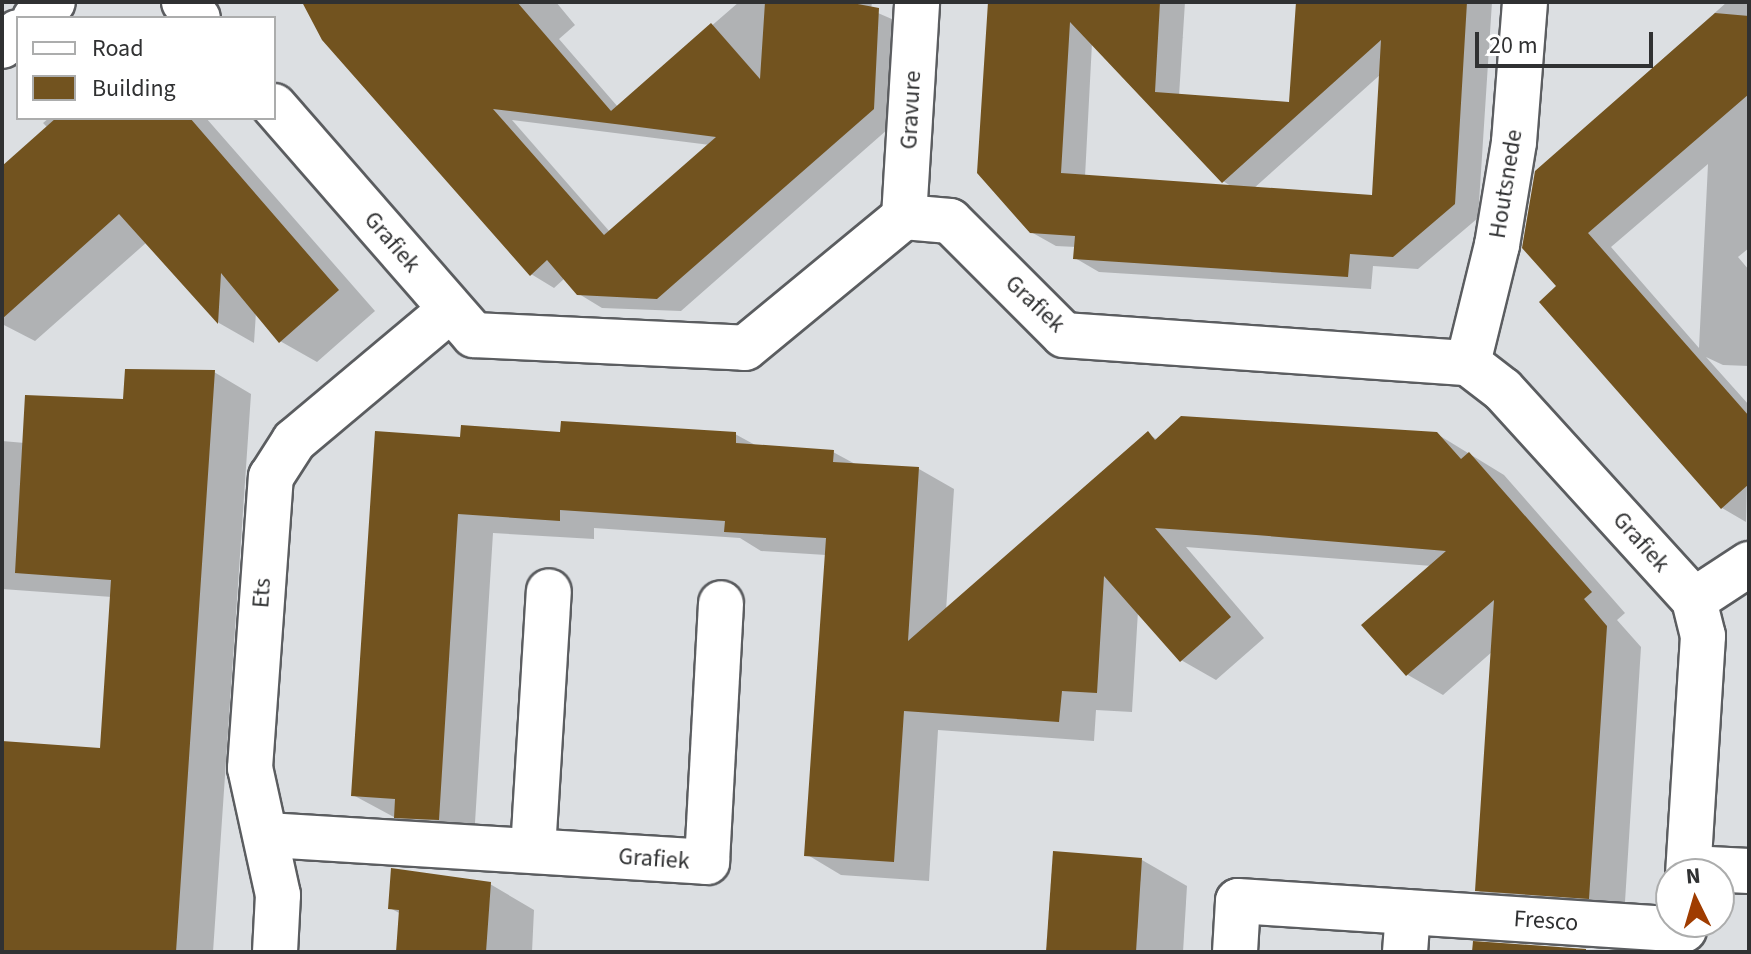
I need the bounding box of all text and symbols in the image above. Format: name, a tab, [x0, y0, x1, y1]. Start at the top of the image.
legend	[16, 16, 276, 120]
scale bar	[1479, 16, 1657, 66]
text: 20 m	[1489, 28, 1538, 63]
text: Road	[92, 31, 144, 66]
street label: Gravure	[895, 70, 927, 150]
text: Building	[92, 71, 176, 106]
street label: Houtsnede	[1483, 127, 1529, 241]
street label: Grafiek	[358, 206, 426, 278]
street label: Grafiek	[999, 269, 1071, 339]
street label: Grafiek	[1606, 506, 1676, 578]
street label: Ets	[247, 577, 277, 609]
street label: Grafiek	[617, 842, 691, 876]
north arrow	[1655, 858, 1735, 938]
text: N	[1684, 860, 1702, 893]
street label: Fresco	[1513, 904, 1579, 938]

